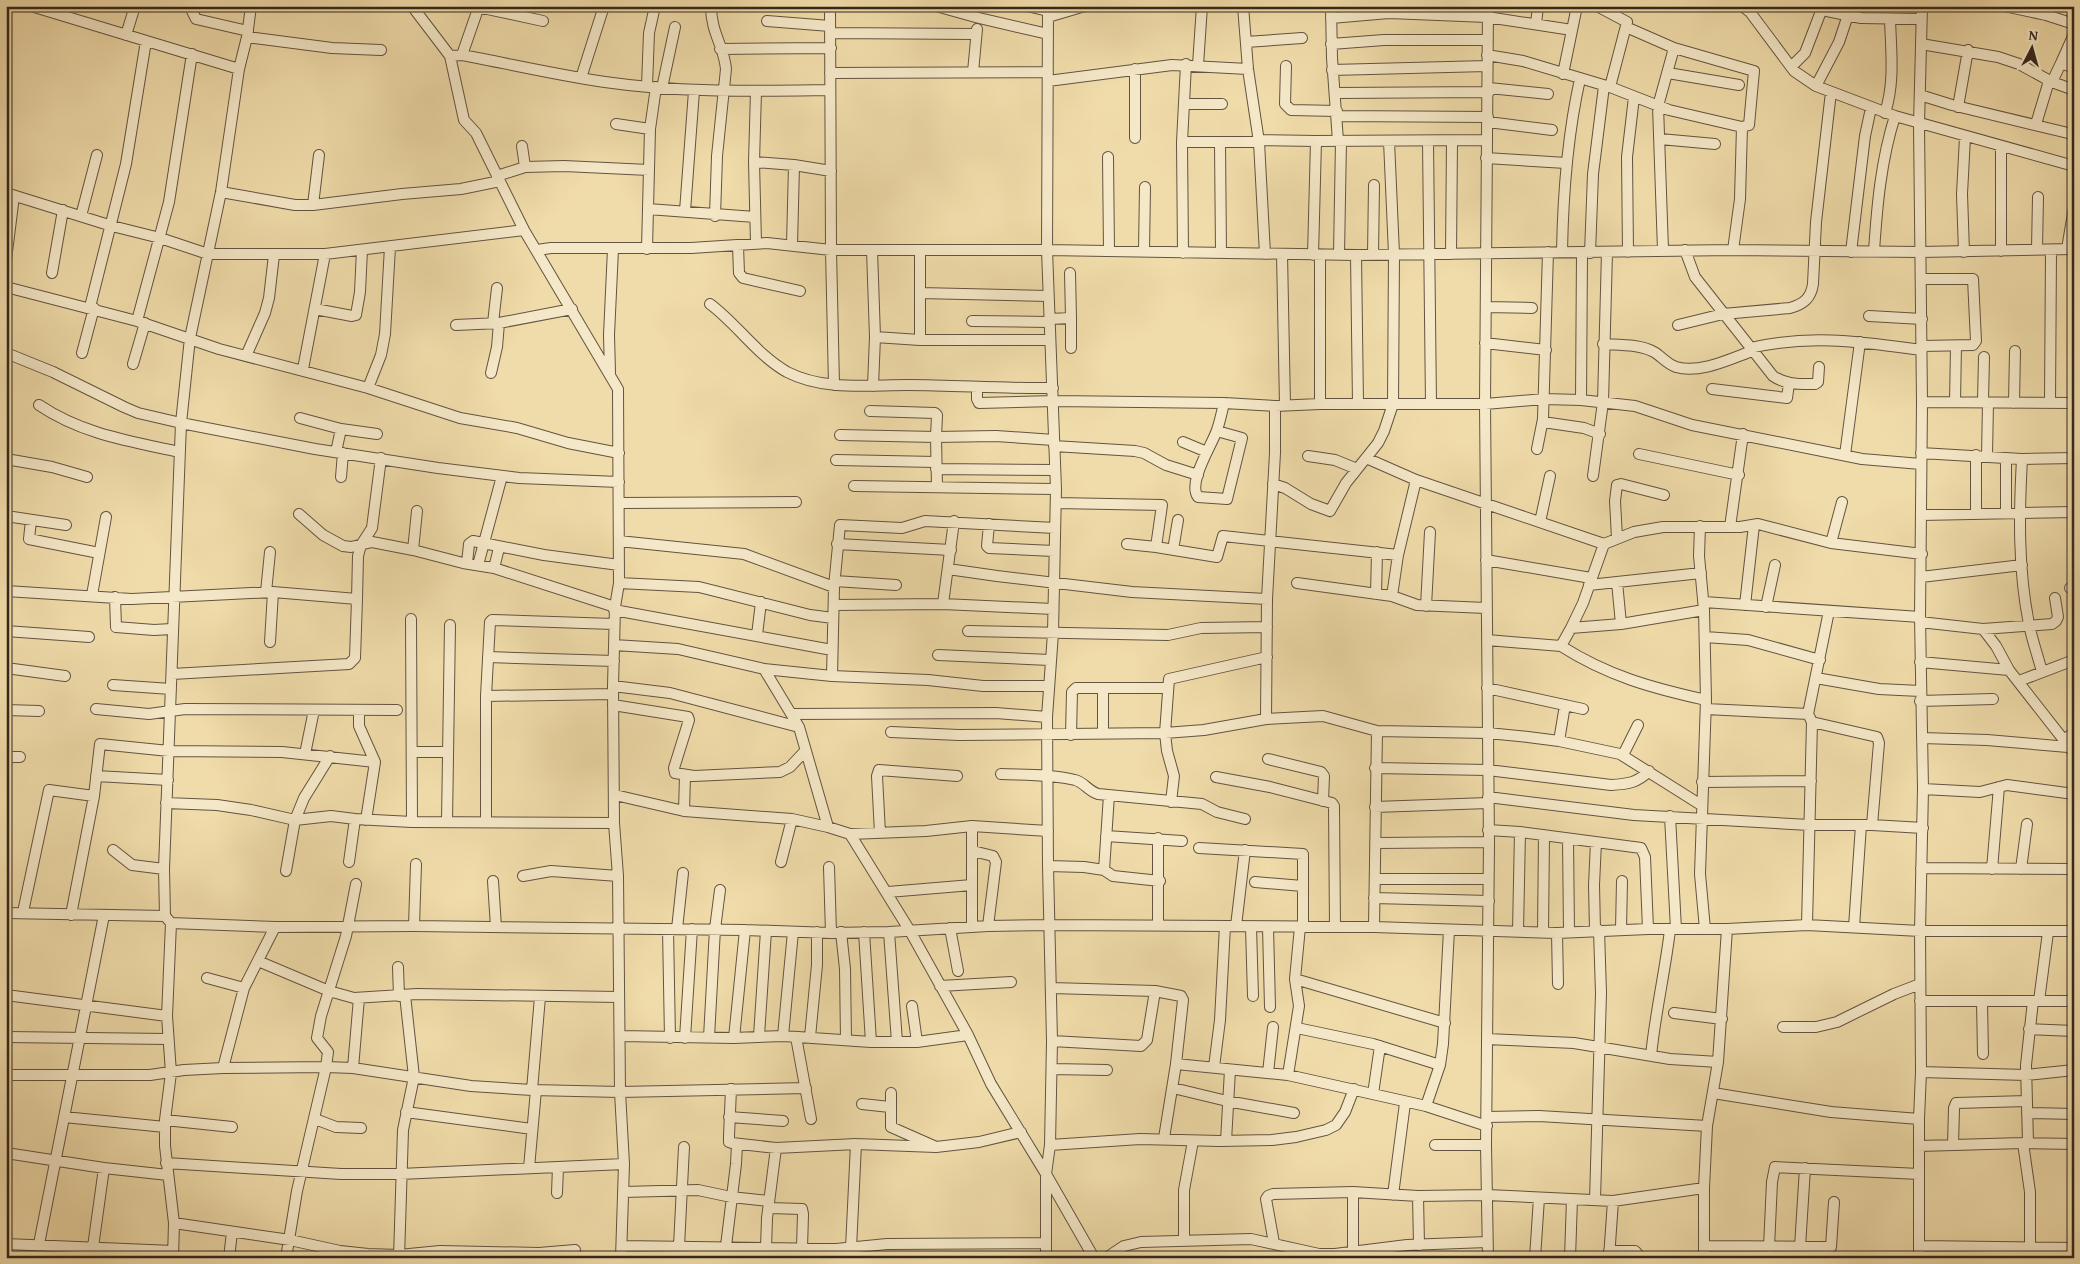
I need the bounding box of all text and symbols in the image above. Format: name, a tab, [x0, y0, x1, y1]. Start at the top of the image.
north arrow	[2008, 22, 2058, 72]
text: N	[2028, 25, 2040, 46]

